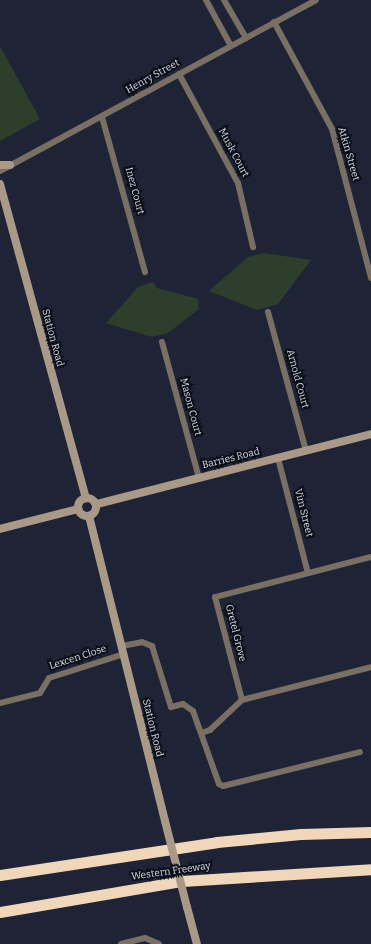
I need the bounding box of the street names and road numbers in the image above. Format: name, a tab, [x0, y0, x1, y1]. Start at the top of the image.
street label: Henry Street	[124, 57, 182, 97]
street label: Musk Court	[215, 126, 251, 180]
street label: Atkin Street	[335, 126, 361, 182]
street label: Inez Court	[122, 166, 146, 216]
street label: Station Road	[39, 308, 65, 368]
street label: Arnold Court	[283, 348, 311, 410]
street label: Mason Court	[177, 377, 203, 437]
street label: Barries Road	[201, 446, 261, 472]
street label: Vim Street	[291, 488, 315, 538]
street label: Gretel Grove	[222, 603, 248, 663]
street label: Lexcen Close	[48, 643, 108, 673]
street label: Station Road	[139, 698, 165, 758]
street label: Western Freeway	[131, 860, 211, 884]

